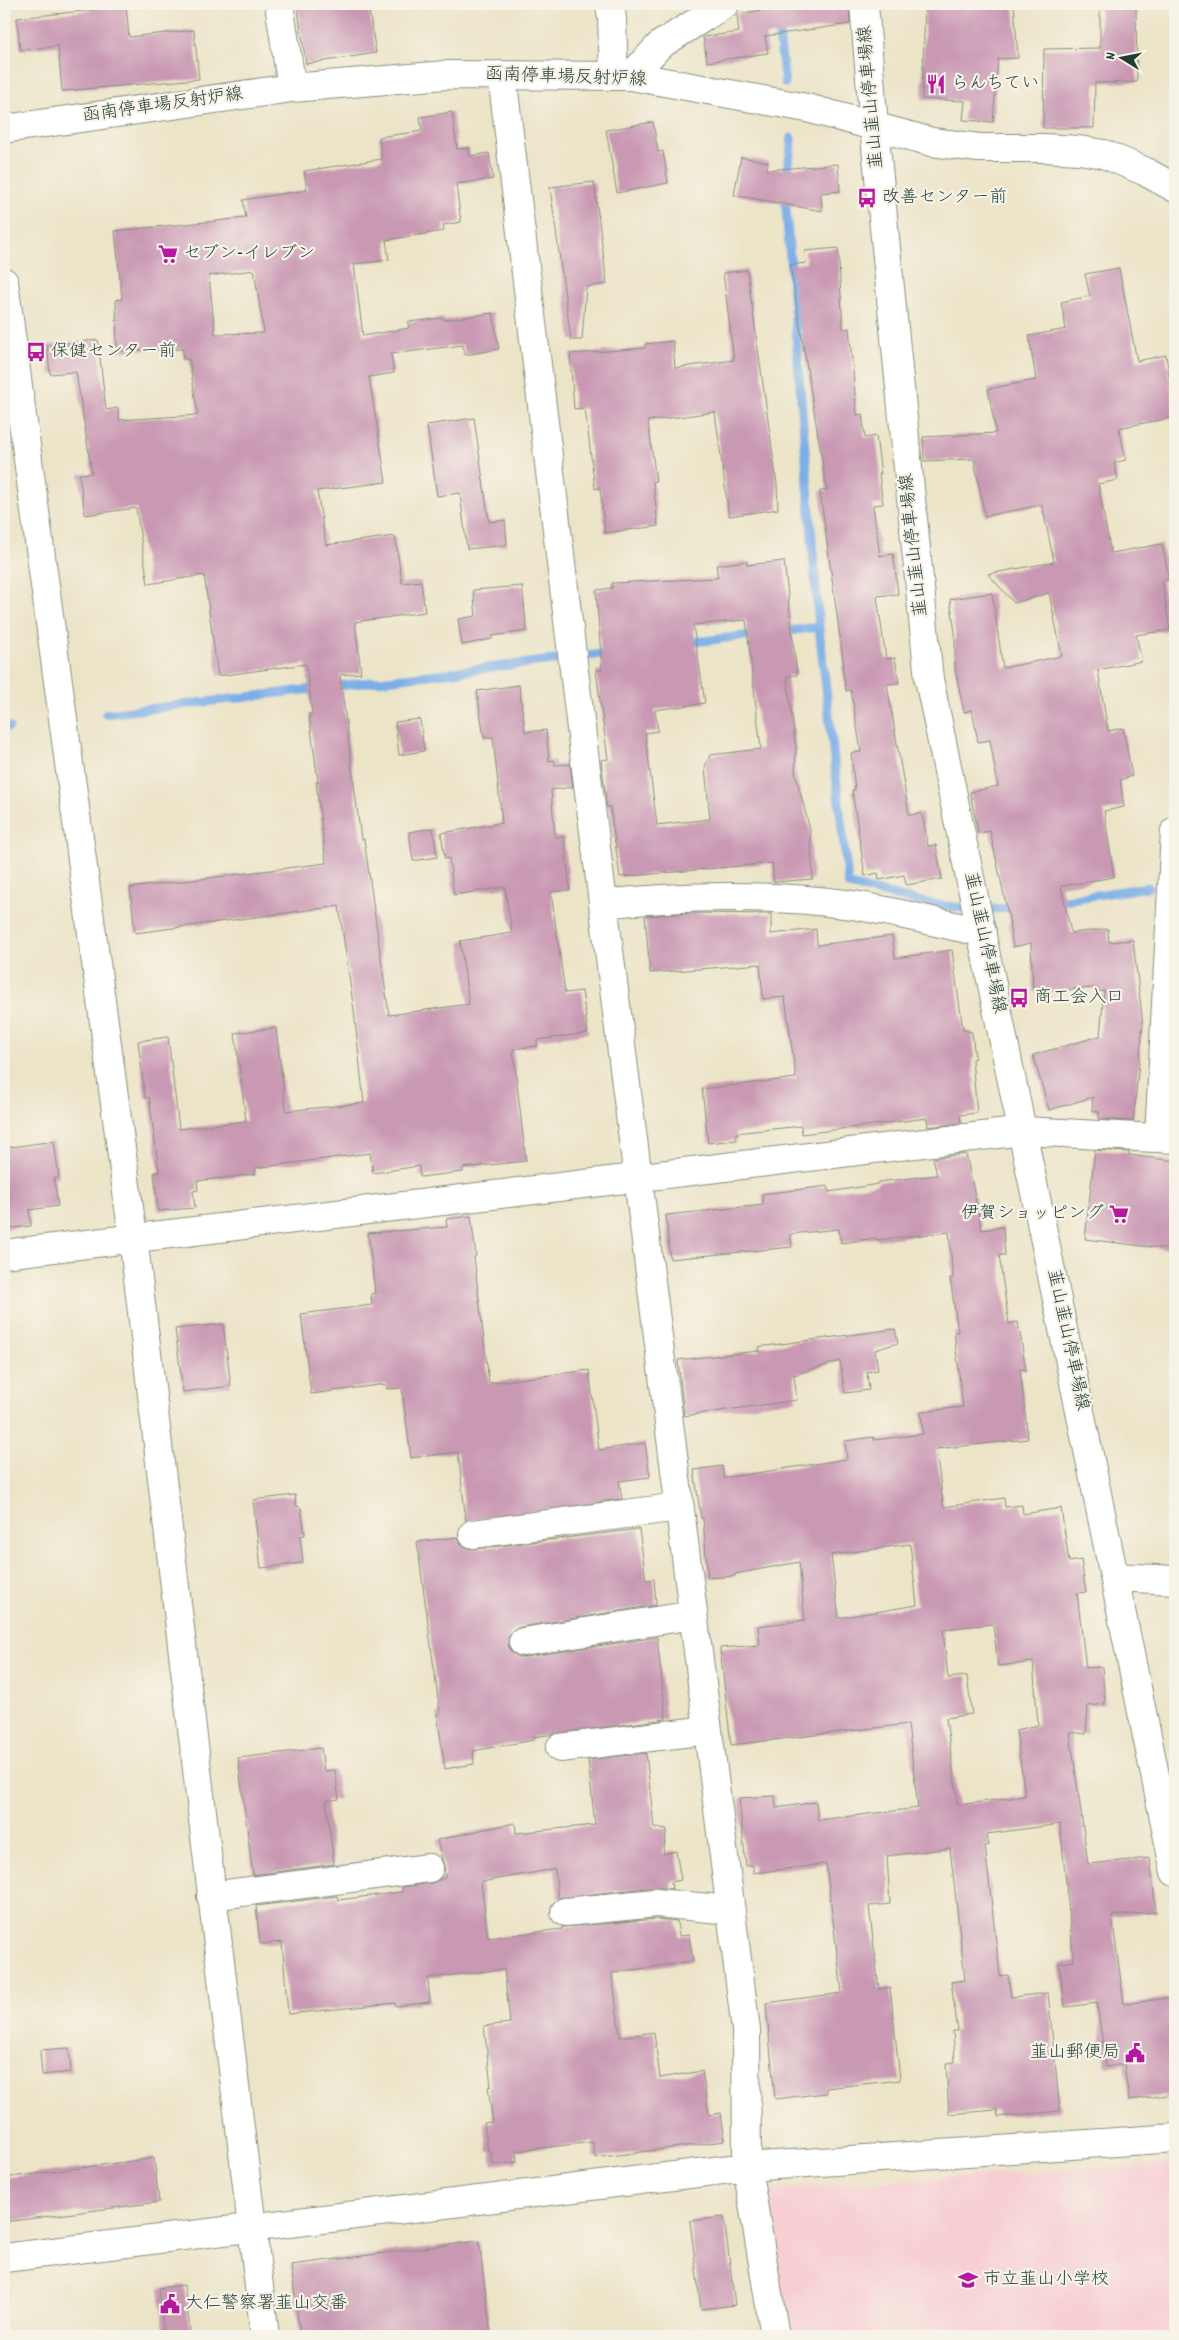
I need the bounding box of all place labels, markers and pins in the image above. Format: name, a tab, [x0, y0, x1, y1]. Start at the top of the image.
place label: らんちてい	[951, 72, 1039, 97]
restaurant icon: らんちてい	[925, 73, 947, 95]
place label: 改善センター前	[882, 186, 1007, 211]
bus stop icon: 改善センター前	[856, 187, 878, 209]
place label: セブン-イレブン	[183, 242, 315, 267]
supermarket icon: セブン-イレブン	[157, 243, 179, 265]
place label: 保健センター前	[51, 340, 176, 365]
bus stop icon: 保健センター前	[25, 341, 47, 363]
place label: 商工会入口	[1034, 986, 1124, 1011]
bus stop icon: 商工会入口	[1008, 987, 1030, 1009]
place label: 伊賀ショッピング	[961, 1202, 1104, 1227]
supermarket icon: 伊賀ショッピング	[1108, 1203, 1130, 1225]
place label: 韮山郵便局	[1030, 2041, 1120, 2066]
public building icon: 韮山郵便局	[1124, 2042, 1146, 2064]
place label: 市立韮山小学校	[983, 2268, 1109, 2293]
school or university icon: 市立韮山小学校	[957, 2269, 979, 2291]
place label: 大仁警察署韮山交番	[185, 2292, 347, 2317]
public building icon: 大仁警察署韮山交番	[159, 2293, 181, 2315]

